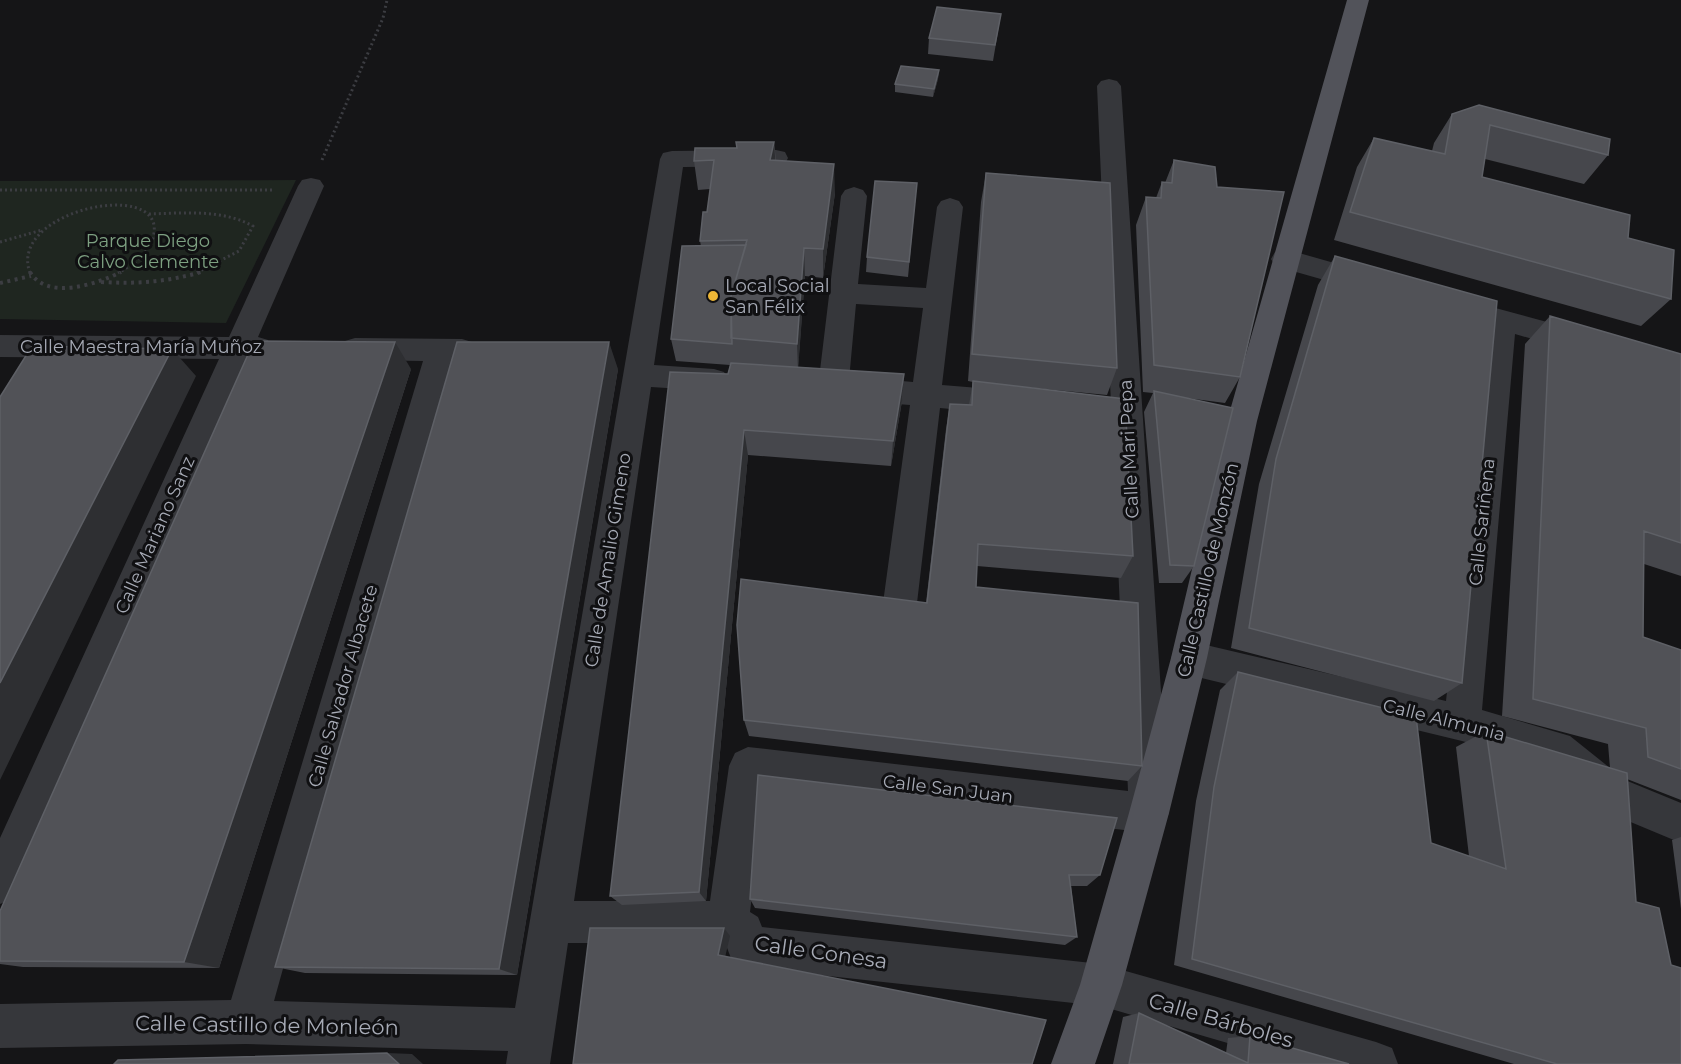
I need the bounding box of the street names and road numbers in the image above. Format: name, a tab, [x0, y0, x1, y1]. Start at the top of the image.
street label: Calle Maestra María Muñoz	[20, 336, 262, 358]
street label: Calle Mari Pepa	[1114, 379, 1144, 519]
street label: Calle de Amalio Gimeno	[580, 451, 636, 669]
street label: Calle Mariano Sanz	[110, 453, 200, 617]
street label: Calle Sariñena	[1464, 457, 1500, 587]
street label: Calle Castillo de Monzón	[1173, 461, 1243, 679]
street label: Calle Salvador Albacete	[304, 582, 383, 790]
street label: Calle Almunia	[1381, 694, 1507, 746]
street label: Calle San Juan	[882, 770, 1014, 808]
street label: Calle Conesa	[753, 930, 889, 974]
street label: Calle Bárboles	[1146, 987, 1296, 1053]
street label: Calle Castillo de Monleón	[135, 1010, 399, 1040]

